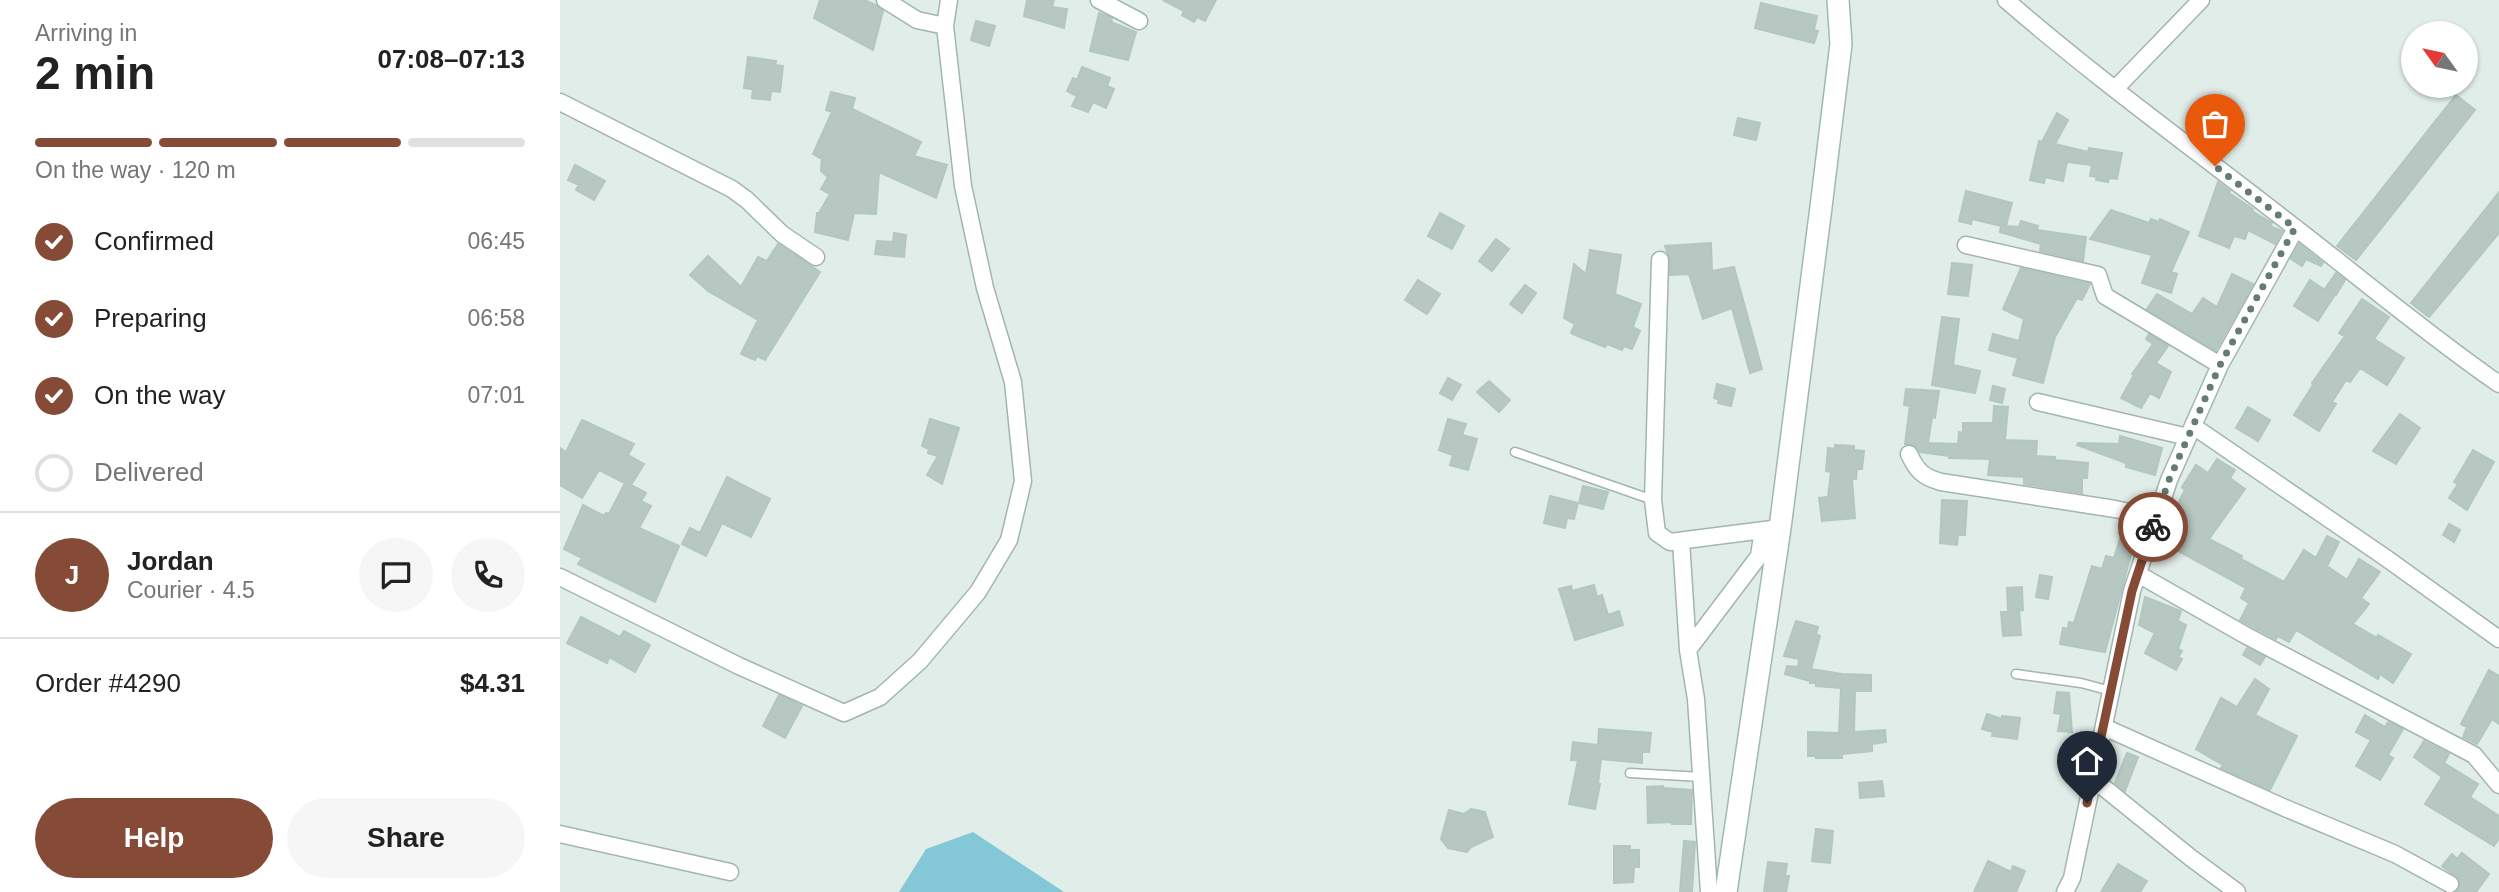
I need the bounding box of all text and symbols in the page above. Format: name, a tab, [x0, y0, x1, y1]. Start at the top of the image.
text: Arriving in	[35, 20, 137, 46]
north arrow	[2401, 21, 2478, 98]
map controls	[2401, 21, 2478, 98]
text: 07:08–07:13	[378, 44, 525, 74]
text: 2 min	[35, 47, 155, 99]
pin	[2185, 94, 2245, 166]
icon: bag	[2196, 105, 2234, 143]
text: On the way · 120 m	[35, 157, 236, 183]
icon: check	[35, 223, 73, 261]
text: Confirmed	[94, 226, 214, 256]
text: 06:45	[467, 228, 525, 254]
icon: check	[35, 300, 73, 338]
text: Preparing	[94, 303, 207, 333]
text: 06:58	[467, 305, 525, 331]
icon: check	[35, 377, 73, 415]
text: On the way	[94, 380, 226, 410]
text: 07:01	[467, 382, 525, 408]
text: Delivered	[94, 457, 204, 487]
courier	[2118, 492, 2188, 562]
icon: bike	[2134, 508, 2172, 546]
button: chat	[359, 538, 433, 612]
button: phone	[451, 538, 525, 612]
text: Jordan	[127, 546, 214, 576]
text: J	[65, 560, 79, 590]
text: Courier · 4.5	[127, 577, 255, 603]
text: Order #4290	[35, 668, 181, 698]
text: $4.31	[460, 668, 525, 698]
pin	[2057, 731, 2117, 803]
icon: home	[2068, 742, 2106, 780]
button: Help	[35, 798, 273, 878]
button: Share	[287, 798, 525, 878]

